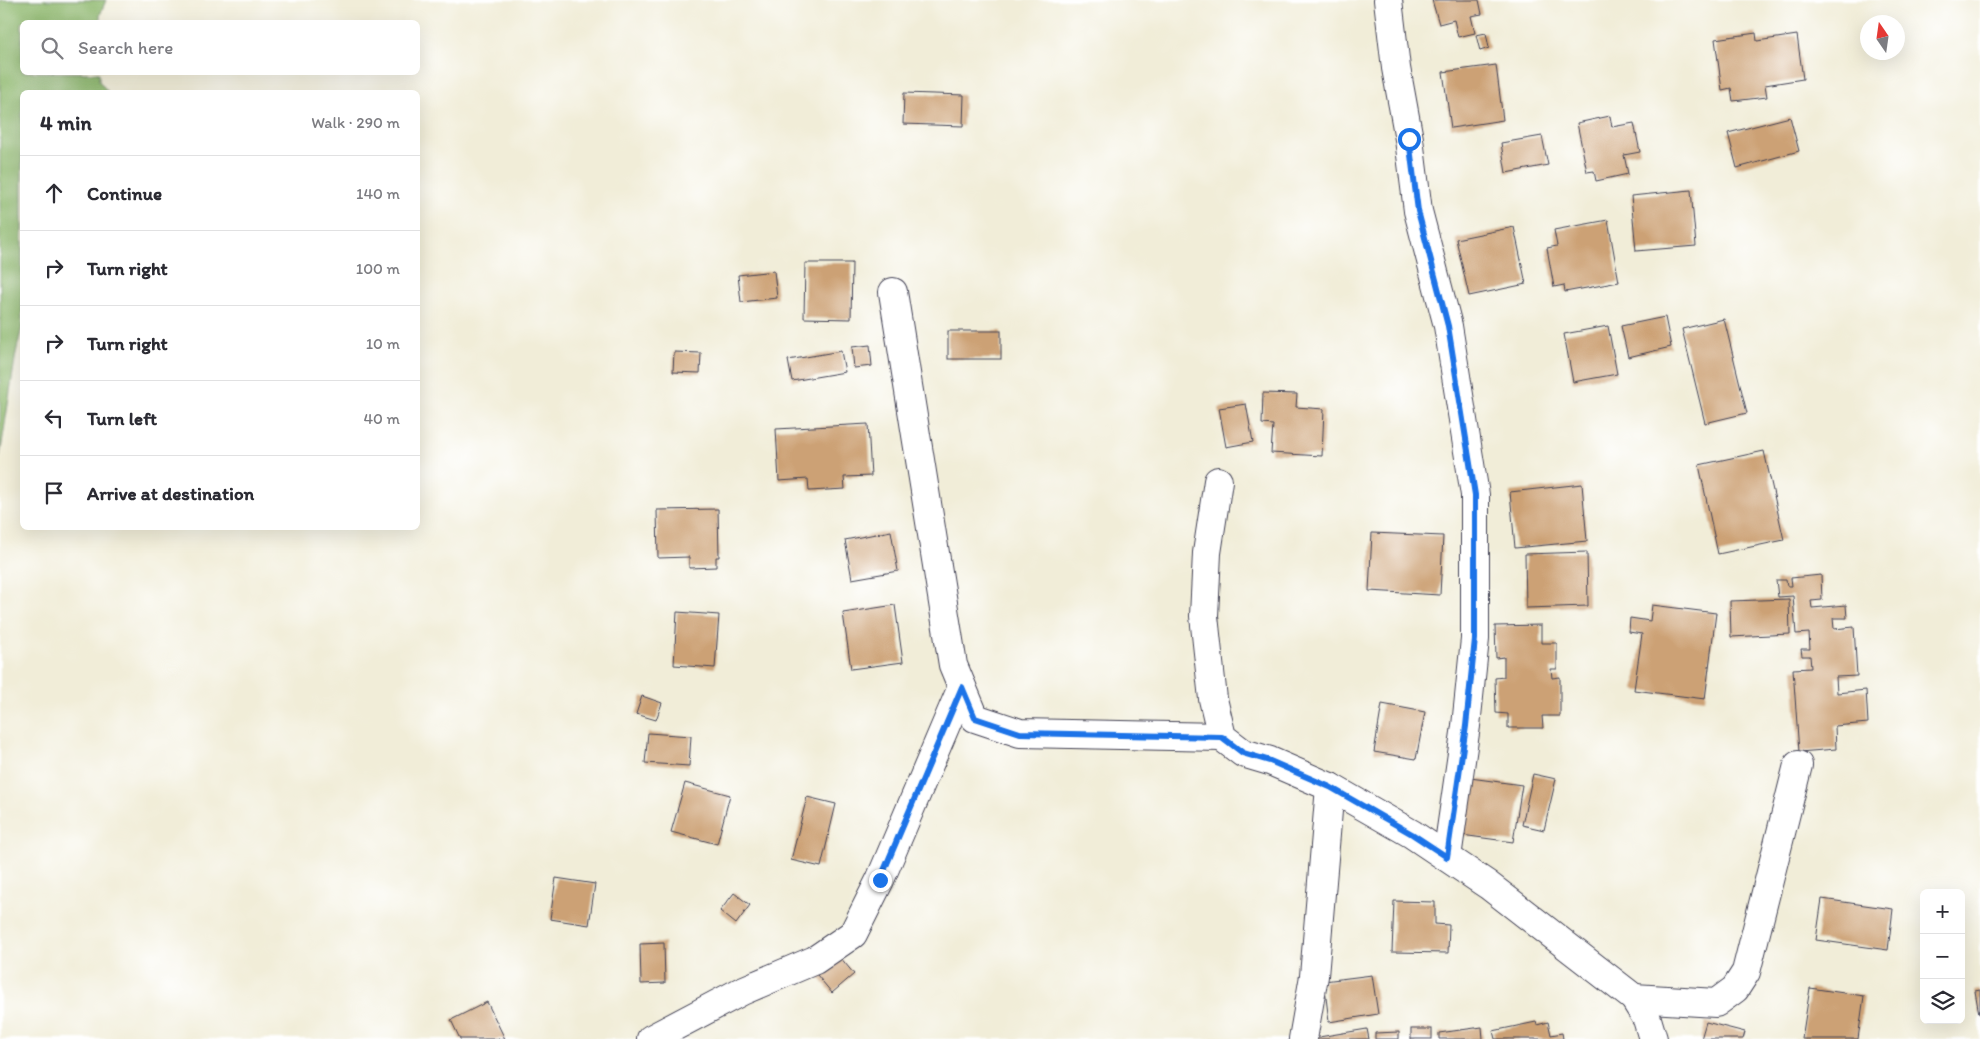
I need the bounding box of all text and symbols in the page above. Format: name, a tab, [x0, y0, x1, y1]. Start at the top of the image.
north arrow	[1860, 15, 1905, 60]
search box	[20, 20, 420, 75]
icon: search	[38, 34, 66, 62]
text: Search here	[78, 36, 173, 59]
text: 4 min	[40, 110, 92, 135]
text: Walk · 290 m	[311, 113, 400, 132]
route start	[1398, 128, 1421, 151]
icon: ahead	[40, 179, 68, 207]
text: Continue	[87, 182, 162, 205]
text: 140 m	[356, 184, 400, 203]
icon: right	[40, 254, 68, 282]
text: Turn right	[87, 257, 168, 280]
text: 100 m	[356, 259, 400, 278]
icon: right	[40, 329, 68, 357]
text: Turn right	[87, 332, 168, 355]
text: 10 m	[366, 334, 400, 353]
icon: left	[40, 404, 68, 432]
text: Turn left	[87, 407, 157, 430]
text: 40 m	[363, 409, 400, 428]
icon: arrive	[40, 479, 68, 507]
text: Arrive at destination	[87, 482, 254, 505]
route end	[869, 869, 892, 892]
map controls	[1920, 889, 1965, 1024]
button: +	[1920, 889, 1965, 934]
button: −	[1920, 934, 1965, 979]
button: layers	[1920, 979, 1965, 1024]

